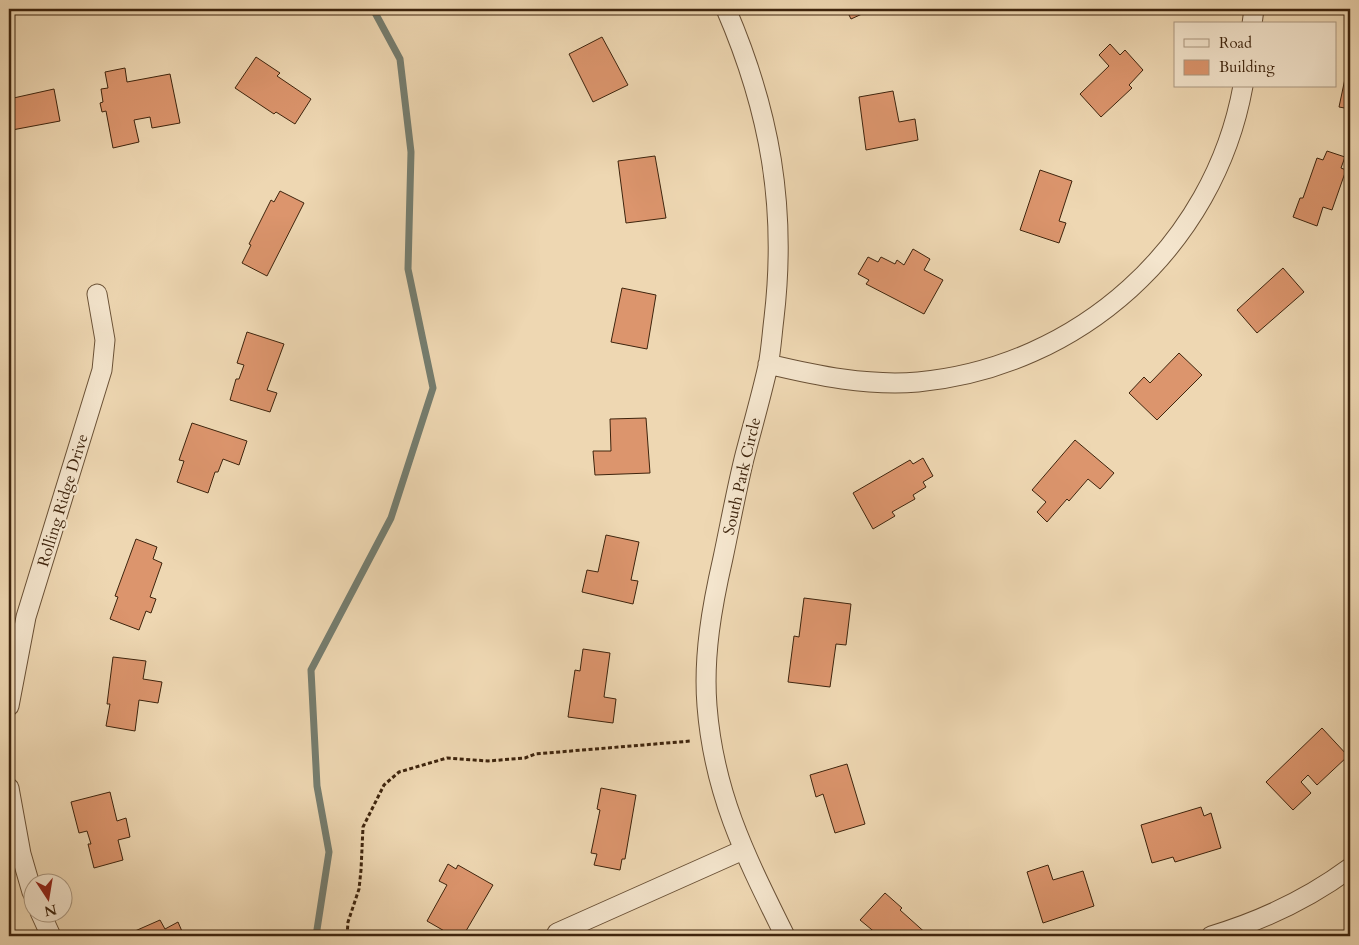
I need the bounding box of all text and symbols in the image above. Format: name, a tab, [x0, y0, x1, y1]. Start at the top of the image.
legend	[1174, 22, 1336, 88]
text: Road	[1219, 33, 1252, 53]
text: Building	[1219, 57, 1275, 77]
street label: South Park Circle	[718, 415, 766, 537]
street label: Rolling Ridge Drive	[32, 431, 94, 570]
north arrow	[22, 872, 72, 922]
text: N	[43, 900, 59, 921]

